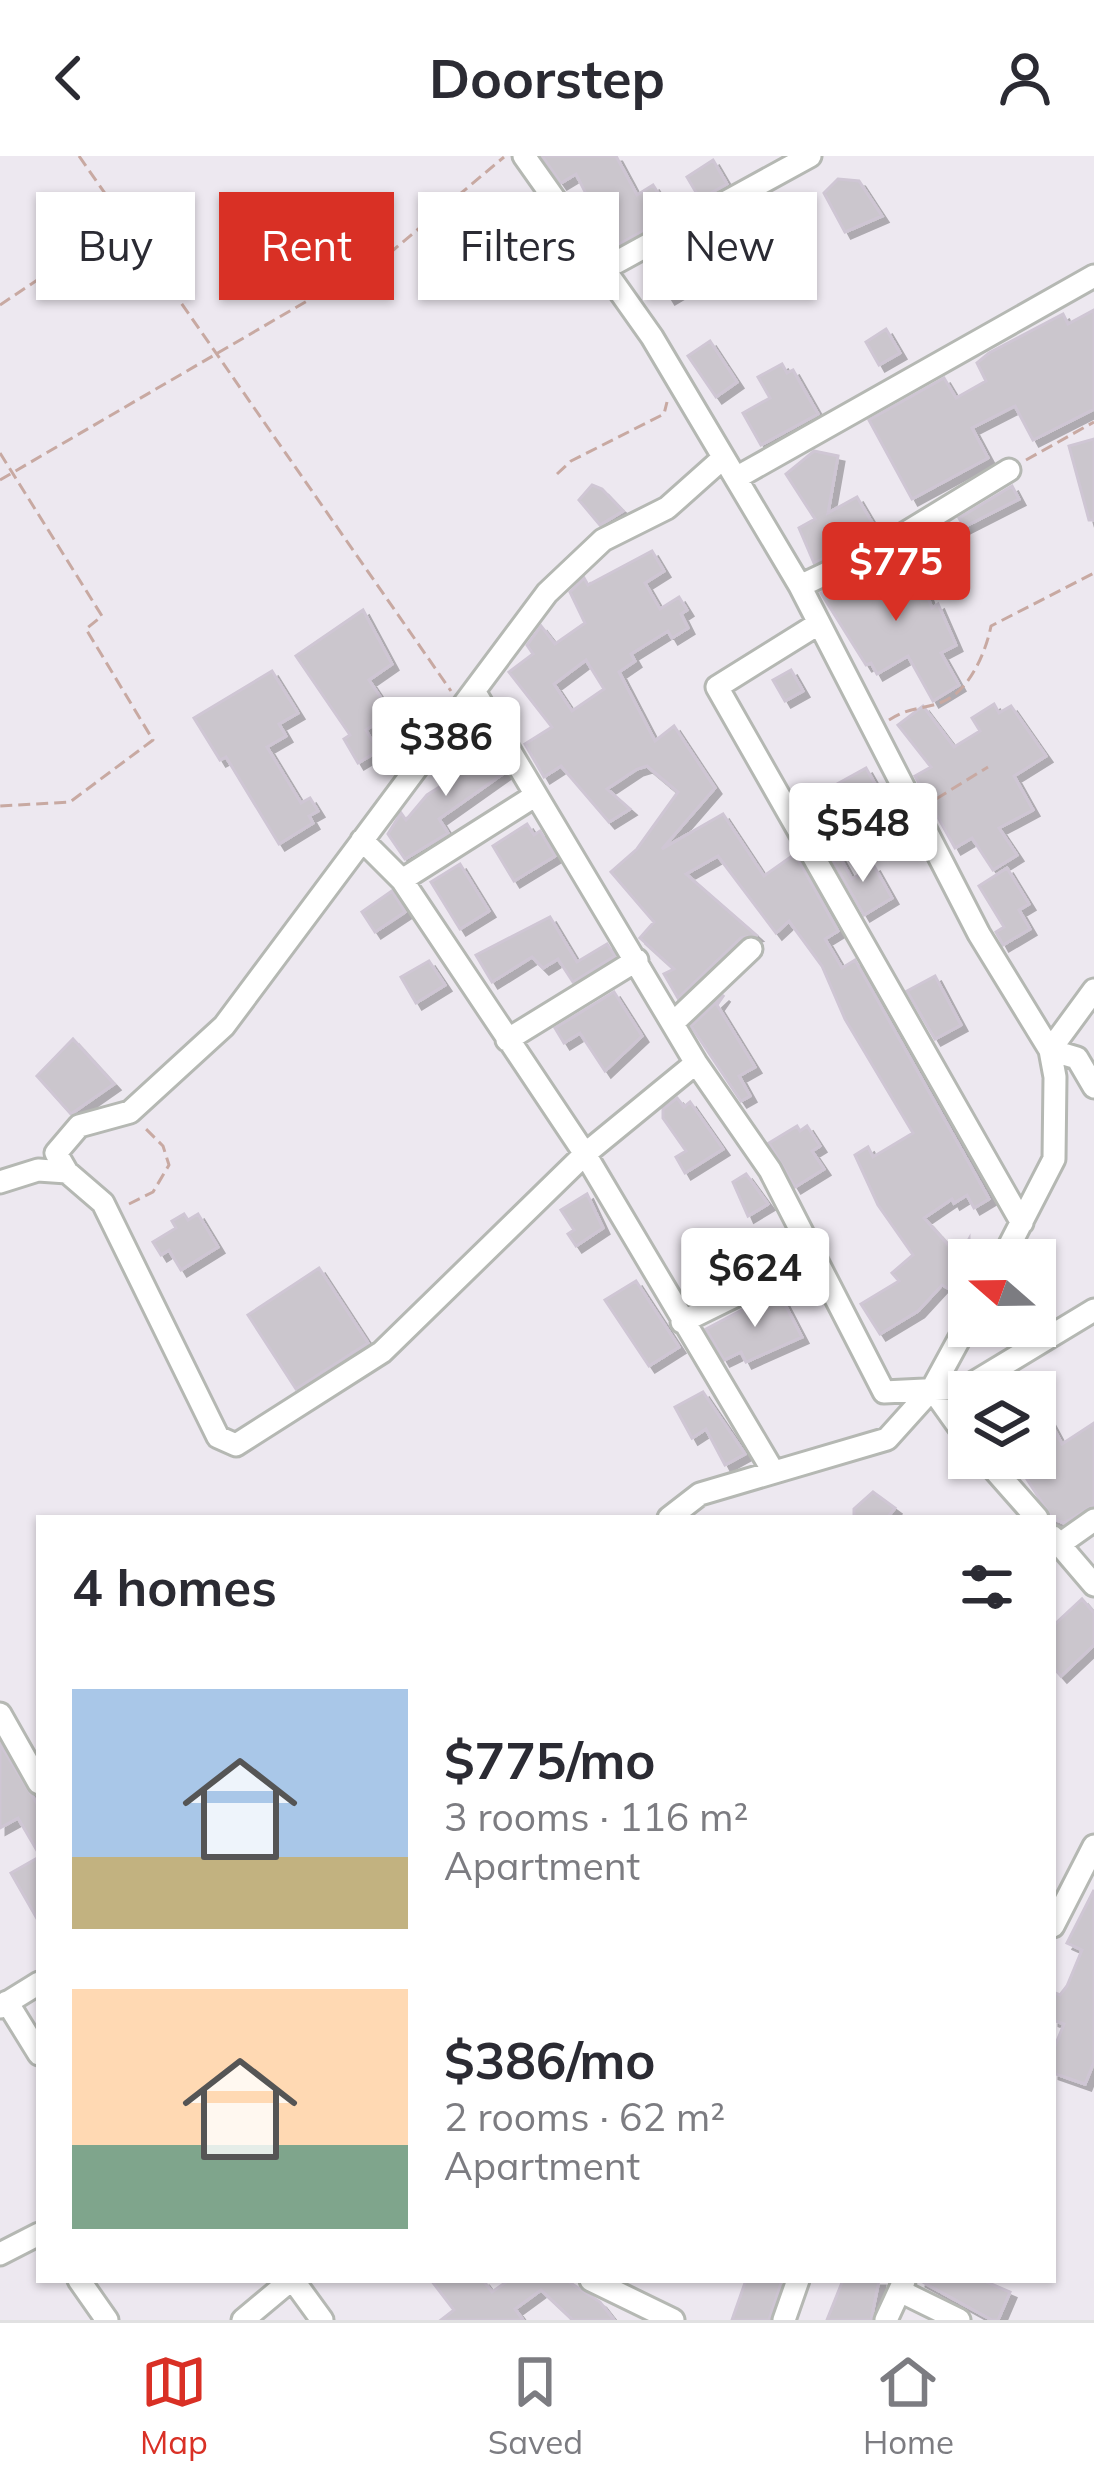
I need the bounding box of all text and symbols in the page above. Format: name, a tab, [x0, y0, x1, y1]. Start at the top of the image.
text: Doorstep	[429, 44, 665, 112]
icon: back	[36, 45, 102, 111]
icon: person	[992, 45, 1058, 111]
chip: Buy	[36, 192, 195, 300]
chip: Rent	[219, 192, 394, 300]
chip: Filters	[418, 192, 619, 300]
chip: New	[643, 192, 817, 300]
pin: $775	[825, 522, 967, 624]
text: $775	[849, 536, 943, 585]
pin: $386	[375, 697, 517, 799]
text: $386	[399, 711, 493, 760]
pin: $548	[792, 783, 934, 885]
text: $548	[816, 797, 910, 846]
pin: $624	[684, 1228, 826, 1330]
north arrow	[948, 1239, 1056, 1347]
map controls	[948, 1239, 1056, 1479]
text: $624	[708, 1242, 802, 1291]
button: layers	[948, 1371, 1056, 1479]
icon: filters	[954, 1554, 1020, 1620]
text: 4 homes	[72, 1555, 277, 1619]
text: $775/mo	[444, 1728, 656, 1792]
icon: home	[168, 1737, 312, 1881]
text: 3 rooms · 116 m²	[444, 1792, 748, 1841]
text: Apartment	[444, 1841, 640, 1890]
text: $386/mo	[444, 2028, 656, 2092]
icon: home	[168, 2037, 312, 2181]
text: 2 rooms · 62 m²	[444, 2092, 725, 2141]
text: Apartment	[444, 2141, 640, 2190]
tab: Map	[140, 2349, 208, 2462]
tab: Saved	[488, 2349, 583, 2462]
tab: Home	[863, 2349, 954, 2462]

